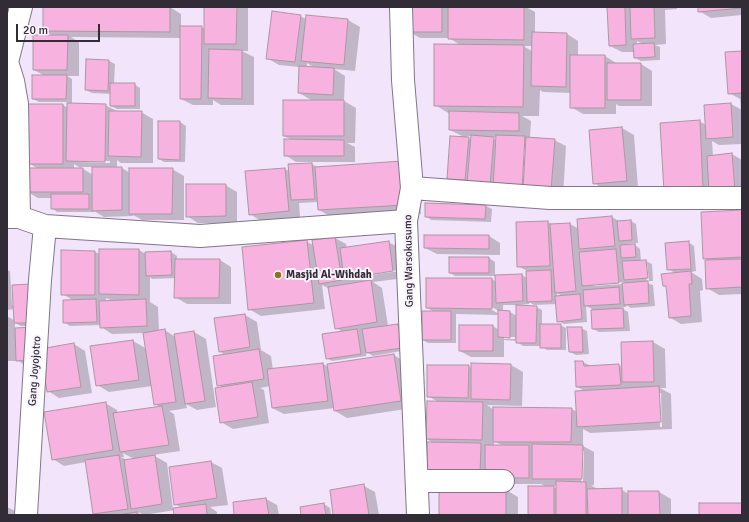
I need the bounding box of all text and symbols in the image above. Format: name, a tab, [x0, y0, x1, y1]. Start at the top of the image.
scale bar	[18, 16, 102, 42]
text: 20 m	[23, 23, 48, 38]
street label: Gang Warsokusumo	[402, 215, 416, 307]
place label: Masjid Al-Wihdah	[286, 268, 372, 282]
marker: Masjid Al-Wihdah	[273, 270, 283, 280]
street label: Gang Joyojotro	[26, 336, 44, 406]

